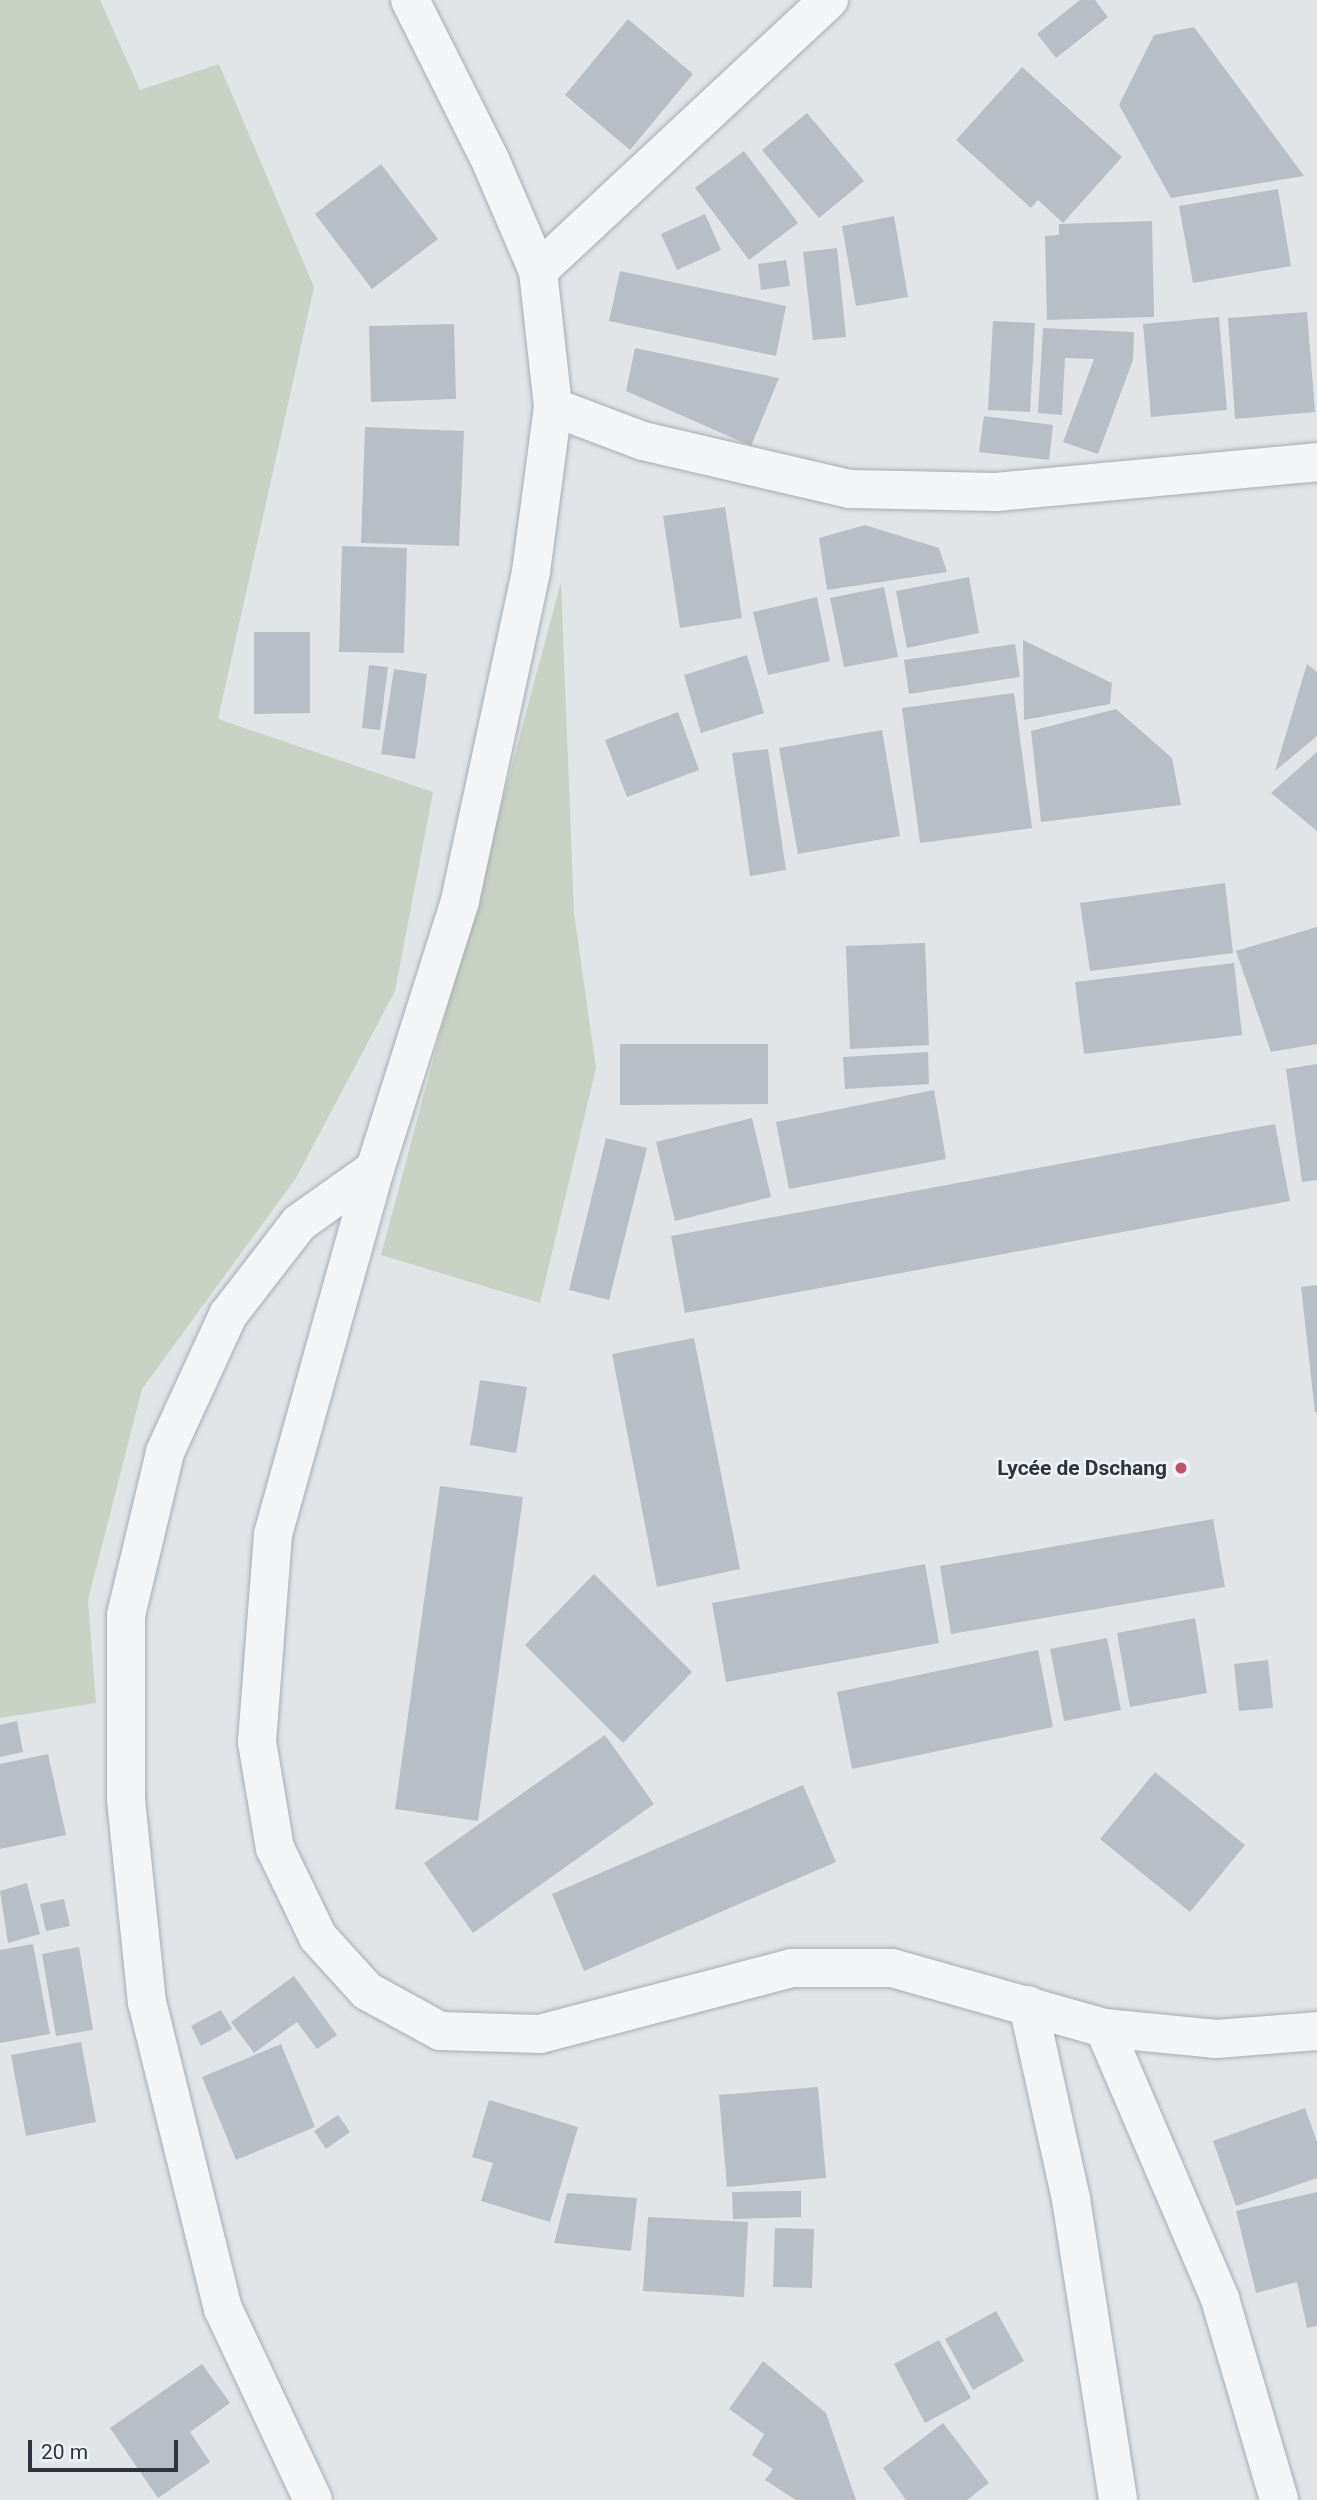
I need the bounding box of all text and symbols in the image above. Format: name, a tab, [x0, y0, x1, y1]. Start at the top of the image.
place label: Lycée de Dschang	[997, 1455, 1167, 1481]
marker: Lycée de Dschang	[1173, 1460, 1189, 1476]
scale bar	[32, 2426, 182, 2470]
text: 20 m	[41, 2440, 88, 2464]

